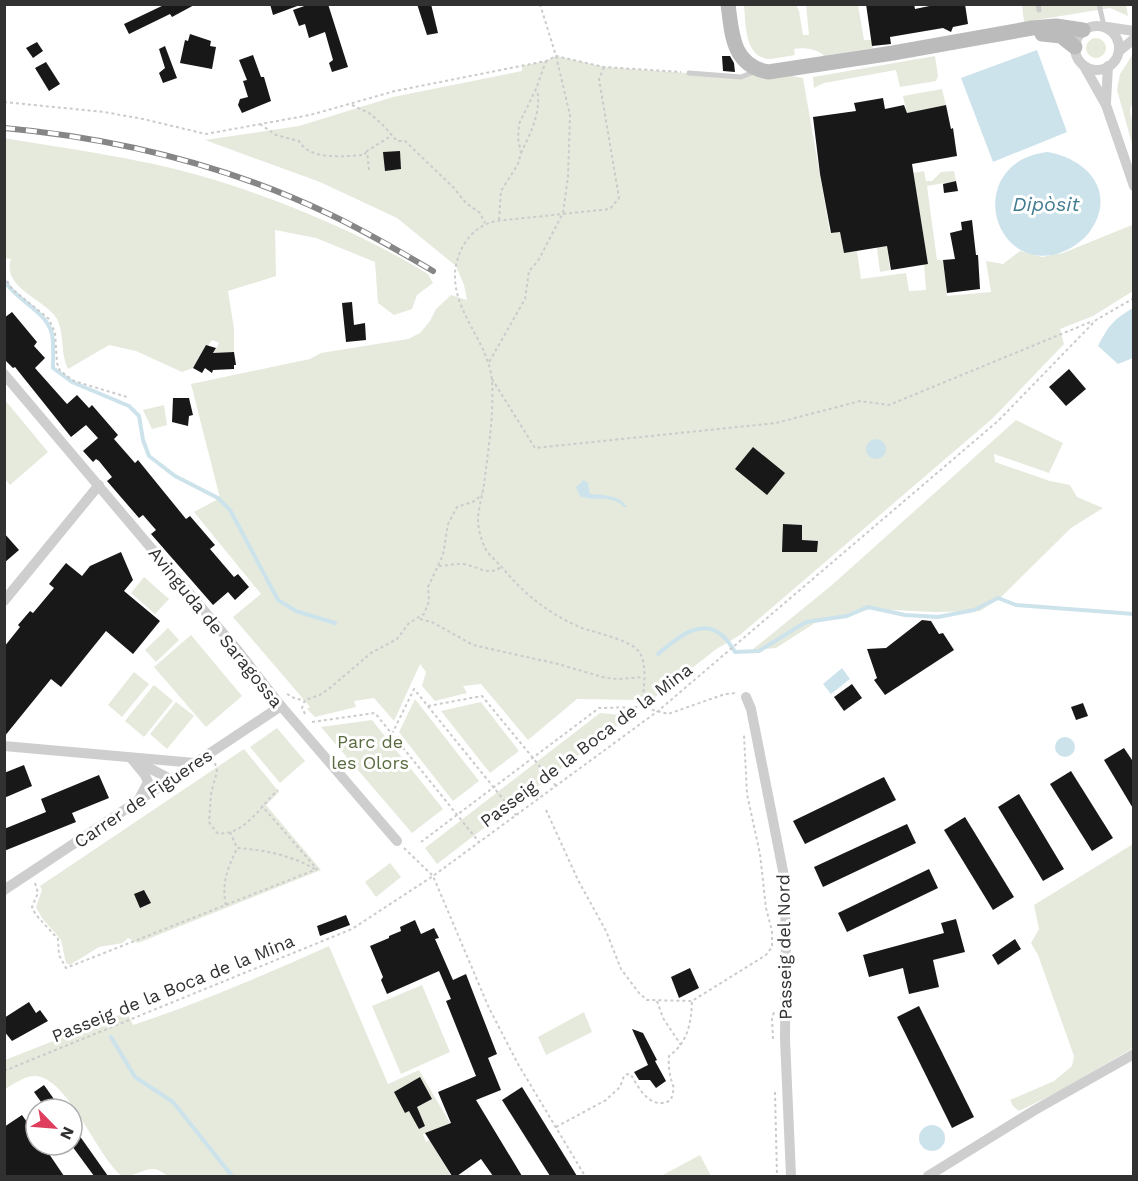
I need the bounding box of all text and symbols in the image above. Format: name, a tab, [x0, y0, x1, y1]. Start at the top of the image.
water label: Dipòsit	[1013, 192, 1080, 216]
street label: Avinguda de Saragossa	[145, 542, 287, 712]
street label: Passeig de la Boca de la Mina	[476, 659, 696, 831]
park label: Parc de les Olors	[331, 731, 409, 773]
street label: Carrer de Figueres	[70, 744, 216, 852]
street label: Passeig del Nord	[772, 874, 796, 1020]
street label: Passeig de la Boca de la Mina	[49, 930, 297, 1046]
north arrow	[24, 1097, 84, 1157]
text: N	[56, 1124, 78, 1143]

